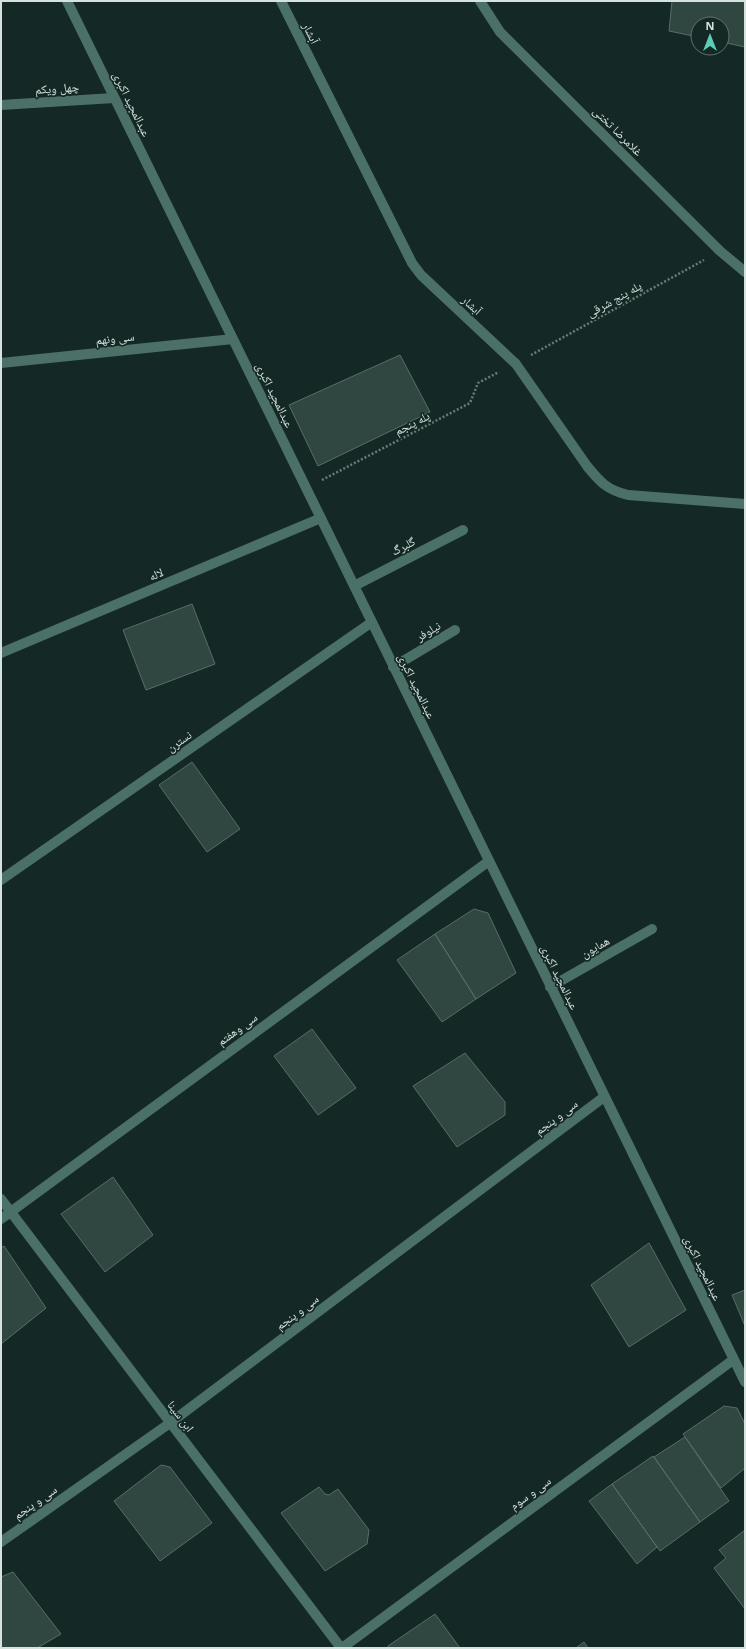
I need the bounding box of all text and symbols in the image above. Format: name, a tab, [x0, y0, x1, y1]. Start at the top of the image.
north arrow	[690, 16, 730, 56]
text: N	[706, 18, 714, 33]
street label: آبشار	[298, 19, 324, 47]
street label: عبدالمجید اکبری	[109, 69, 155, 139]
street label: چهل ویکم	[34, 78, 80, 98]
street label: غلامرضا تختی	[589, 102, 647, 160]
street label: پله پنج شرقی	[583, 277, 645, 321]
street label: آبشار	[458, 291, 486, 319]
street label: سی ونهم	[95, 327, 135, 348]
street label: عبدالمجید اکبری	[252, 360, 298, 430]
street label: پله پنجم	[391, 407, 433, 439]
street label: گلبرگ	[388, 533, 418, 559]
street label: لاله	[146, 563, 166, 585]
street label: نیلوفر	[412, 617, 444, 646]
street label: عبدالمجید اکبری	[394, 651, 440, 721]
street label: نسترن	[163, 726, 195, 756]
street label: همایون	[577, 932, 613, 962]
street label: عبدالمجید اکبری	[537, 942, 583, 1012]
street label: سی وهفتم	[213, 1008, 261, 1049]
street label: سی و پنجم	[531, 1095, 581, 1139]
street label: عبدالمجید اکبری	[680, 1233, 726, 1303]
street label: سی و پنجم	[272, 1290, 322, 1334]
street label: ابن سینا	[164, 1397, 198, 1435]
street label: سی و سوم	[506, 1472, 554, 1514]
street label: سی و پنجم	[10, 1481, 60, 1523]

